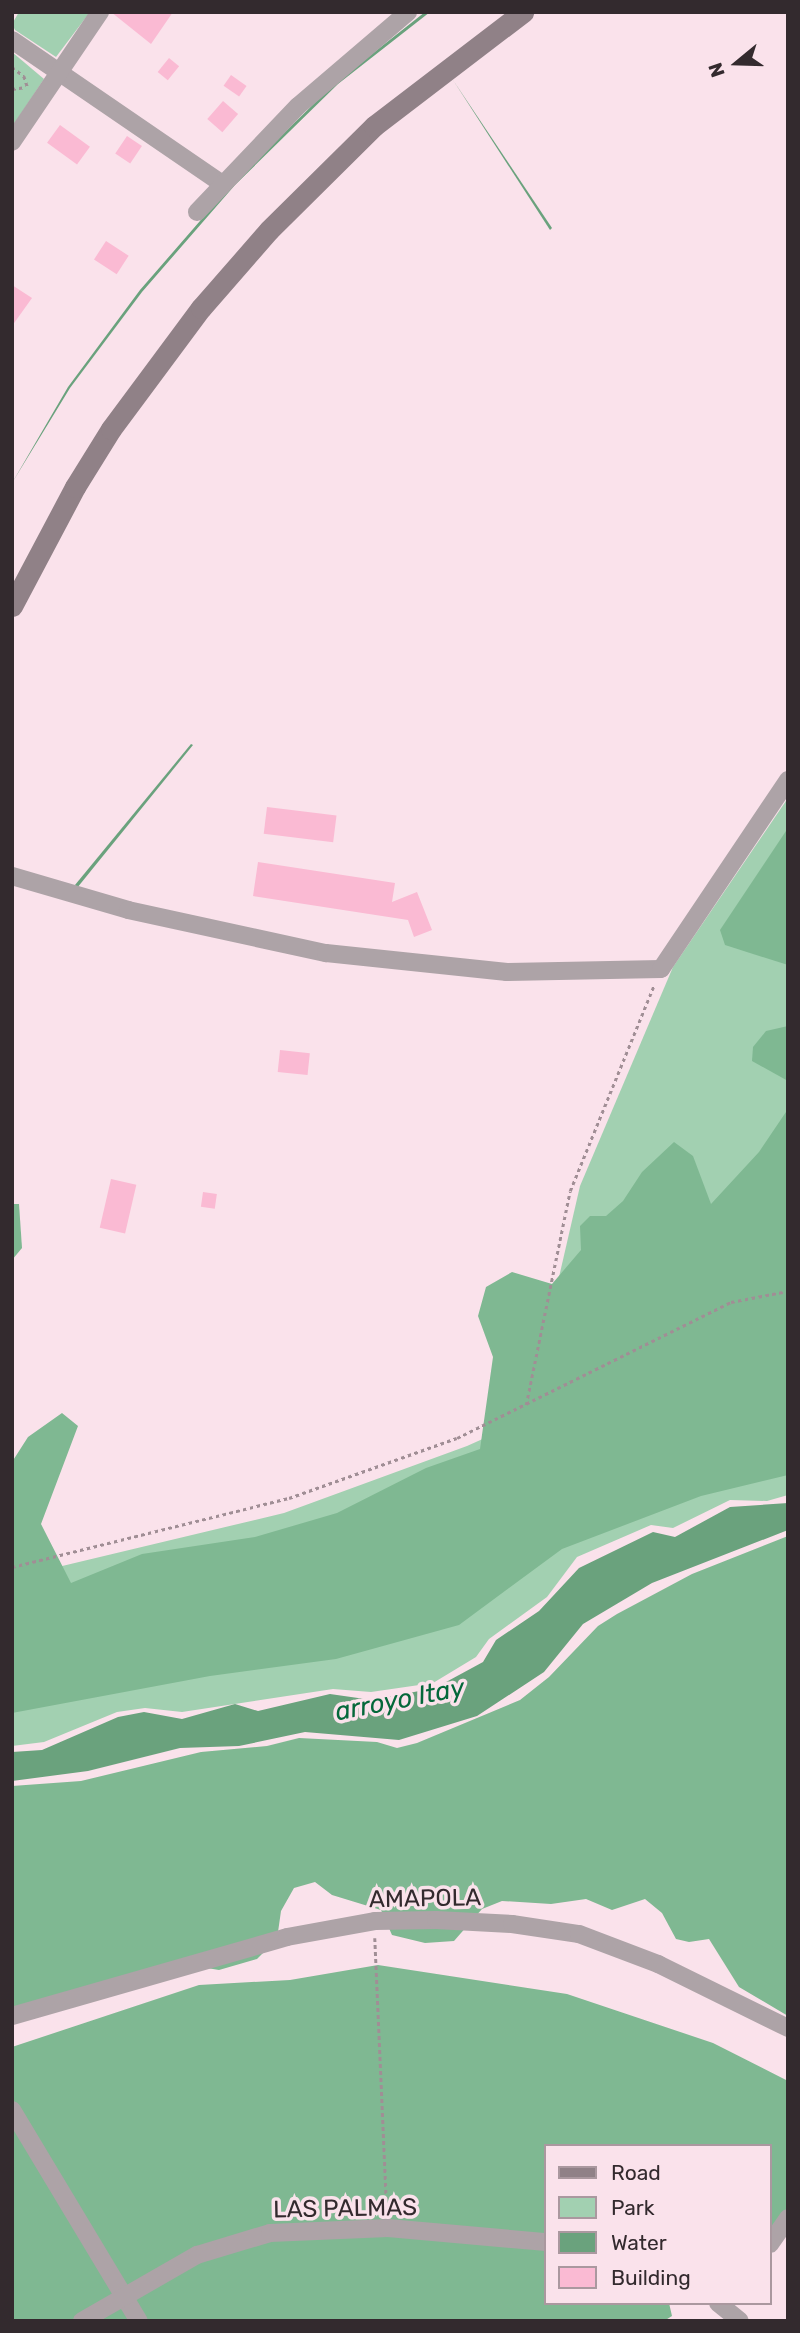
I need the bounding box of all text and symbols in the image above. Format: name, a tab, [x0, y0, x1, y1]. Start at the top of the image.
north arrow	[702, 28, 772, 98]
text: N	[704, 60, 730, 80]
water label: arroyo Itay	[333, 1672, 467, 1728]
street label: AMAPOLA	[369, 1884, 481, 1914]
legend	[544, 2144, 772, 2305]
text: Road	[611, 2160, 661, 2185]
street label: LAS PALMAS	[273, 2193, 417, 2225]
text: Park	[611, 2195, 655, 2220]
text: Water	[611, 2230, 667, 2255]
text: Building	[611, 2265, 691, 2290]

